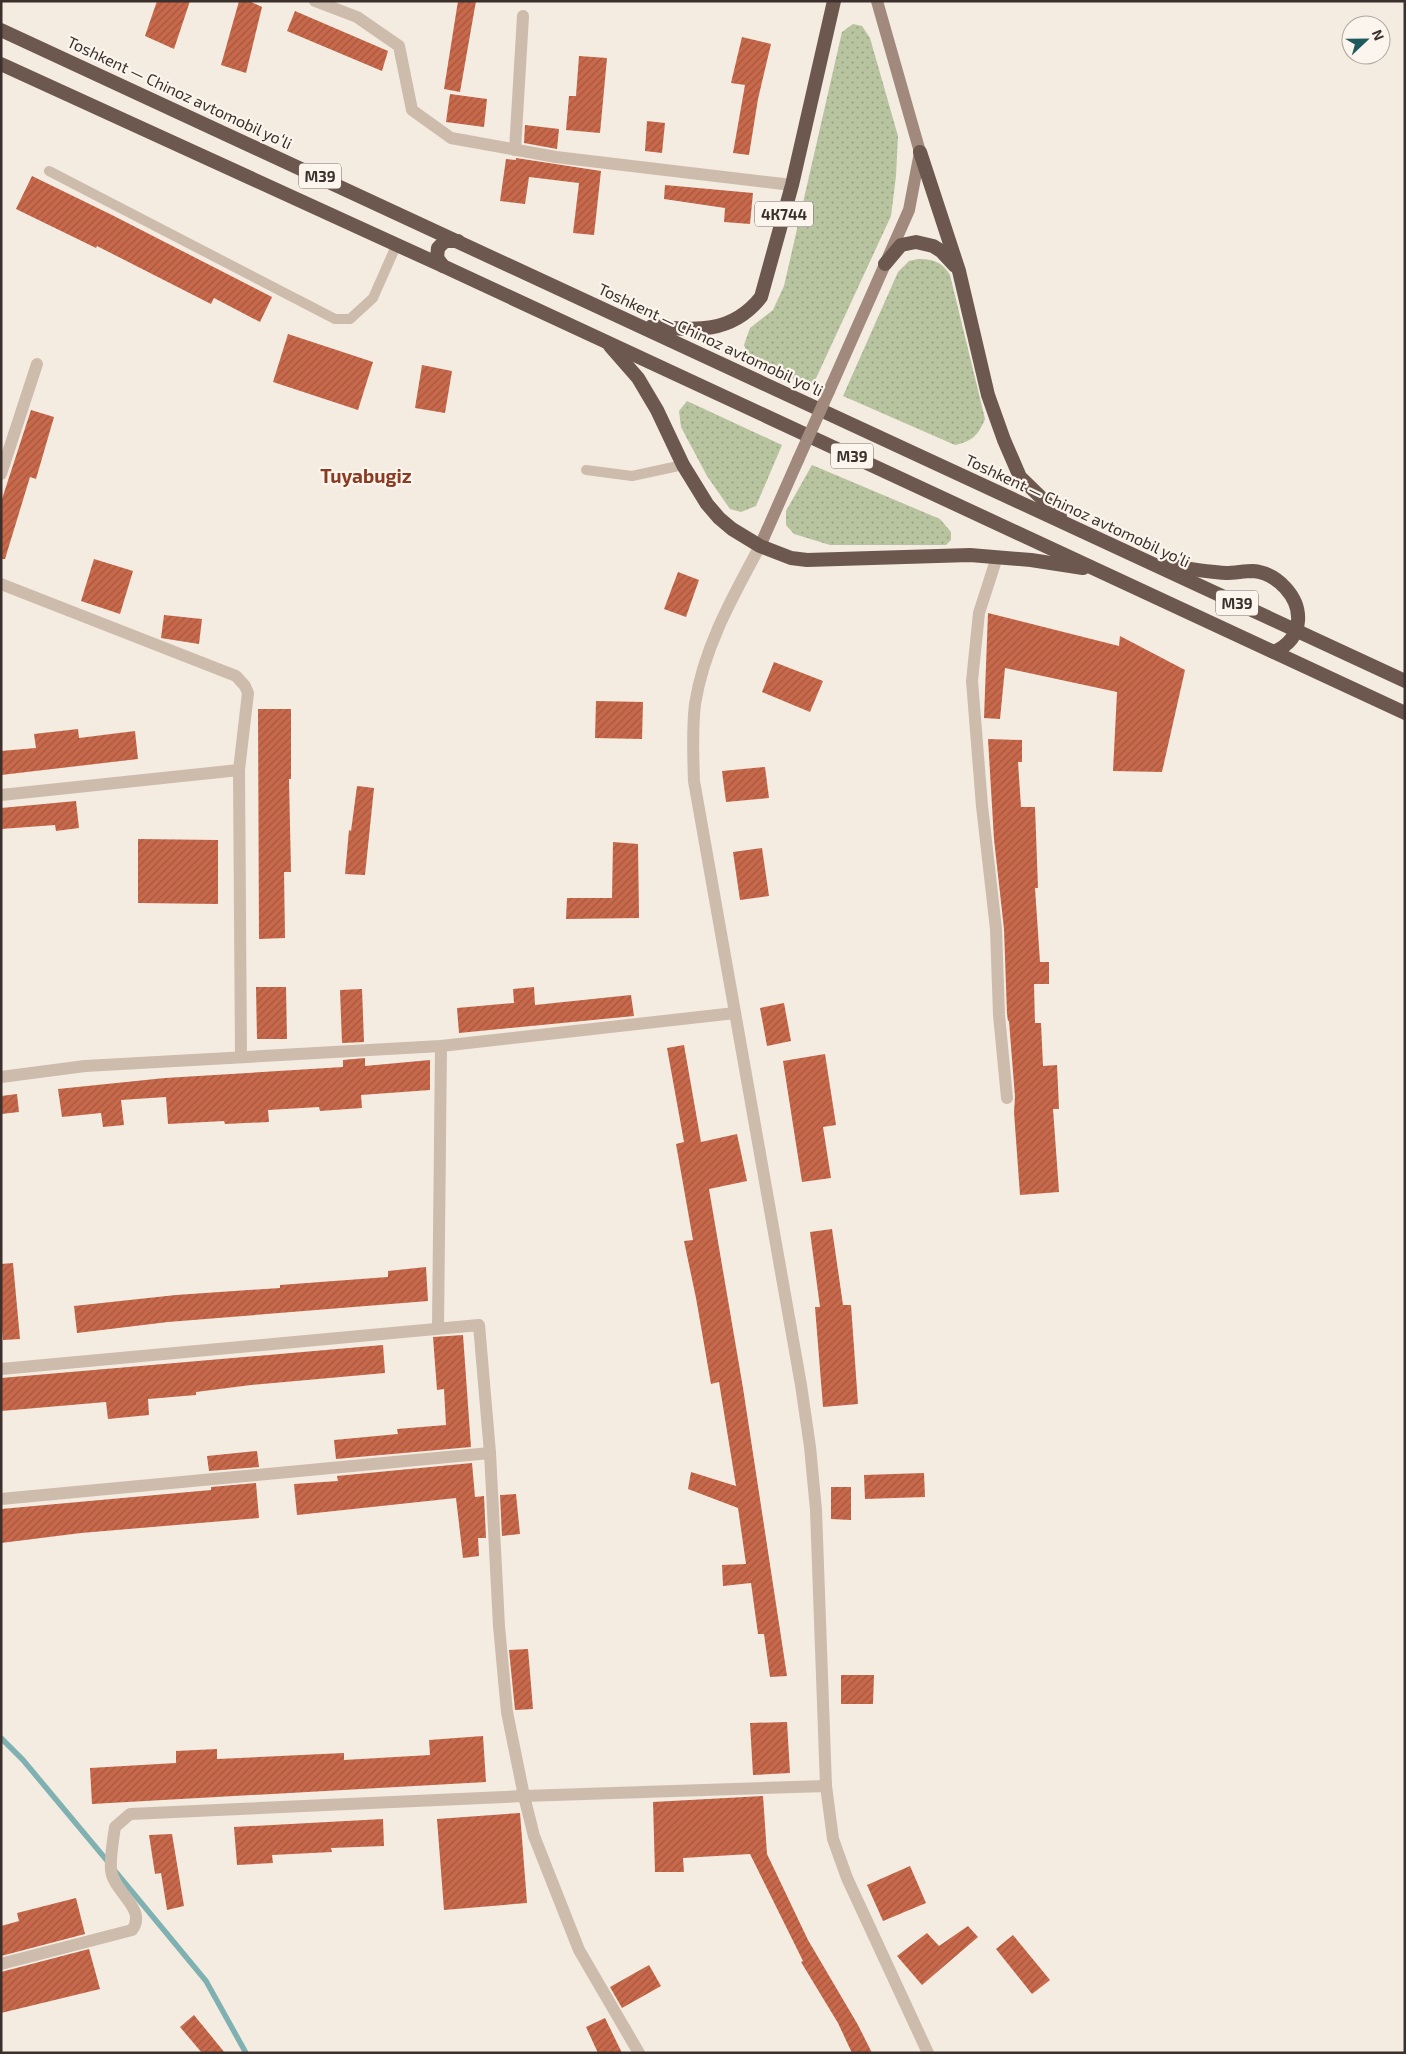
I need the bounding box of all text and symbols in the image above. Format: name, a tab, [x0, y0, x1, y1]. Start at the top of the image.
north arrow	[1341, 15, 1391, 65]
text: N	[1369, 27, 1388, 43]
street label: Toshkent — Chinoz avtomobil yoʻli	[65, 31, 295, 153]
road number: M39	[299, 164, 341, 188]
road number: 4К744	[755, 202, 813, 226]
street label: Toshkent — Chinoz avtomobil yoʻli	[596, 278, 826, 400]
road number: M39	[831, 444, 873, 468]
street label: Toshkent — Chinoz avtomobil yoʻli	[963, 449, 1193, 571]
district label: Tuyabugiz	[320, 464, 412, 488]
road number: M39	[1216, 590, 1258, 616]

